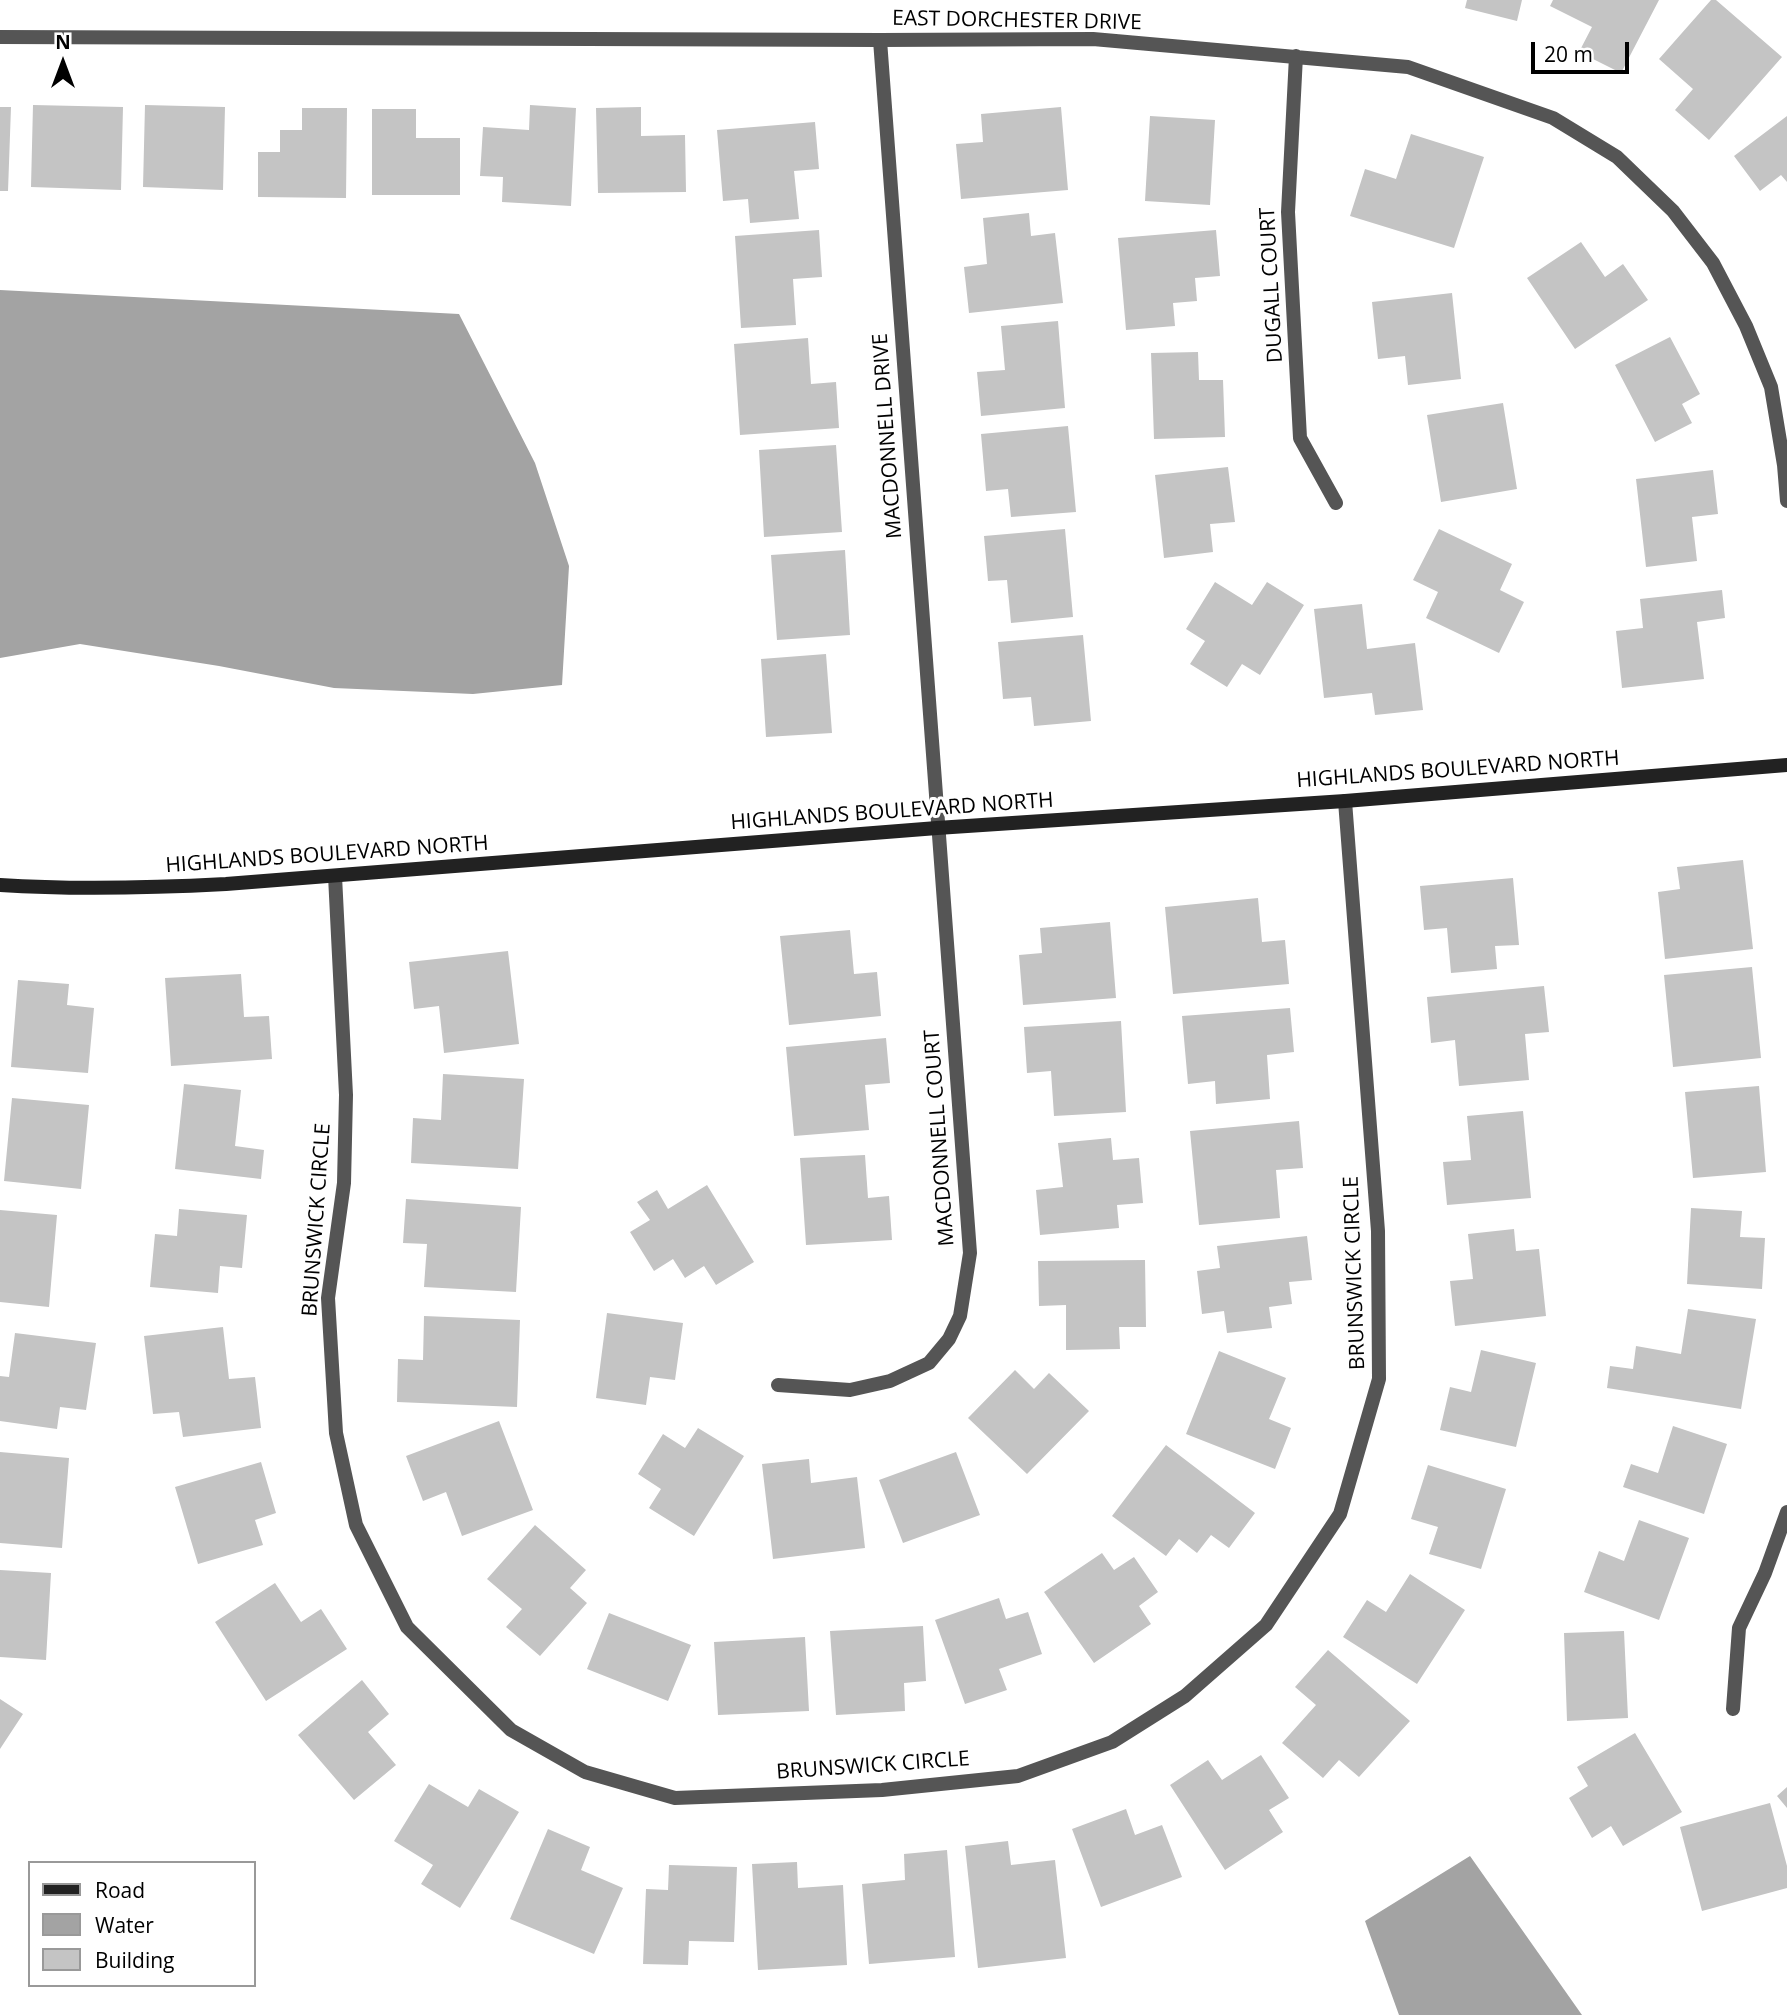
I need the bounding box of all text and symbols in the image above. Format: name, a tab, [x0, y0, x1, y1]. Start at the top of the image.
street label: EAST DORCHESTER DRIVE	[892, 6, 1142, 36]
north arrow	[28, 28, 98, 98]
scale bar	[1535, 28, 1633, 72]
text: N	[55, 29, 71, 55]
text: 20 m	[1544, 40, 1593, 68]
street label: DUGALL COURT	[1255, 207, 1289, 363]
street label: MACDONNELL DRIVE	[868, 332, 908, 540]
street label: HIGHLANDS BOULEVARD NORTH	[1296, 746, 1620, 794]
street label: HIGHLANDS BOULEVARD NORTH	[730, 788, 1054, 836]
street label: HIGHLANDS BOULEVARD NORTH	[165, 831, 489, 879]
street label: MACDONNELL COURT	[920, 1029, 960, 1247]
street label: BRUNSWICK CIRCLE	[298, 1122, 336, 1318]
street label: BRUNSWICK CIRCLE	[1339, 1176, 1371, 1370]
street label: BRUNSWICK CIRCLE	[775, 1747, 971, 1785]
legend	[28, 1861, 256, 1987]
text: Road	[95, 1876, 145, 1904]
text: Water	[95, 1911, 154, 1939]
text: Building	[95, 1946, 174, 1974]

